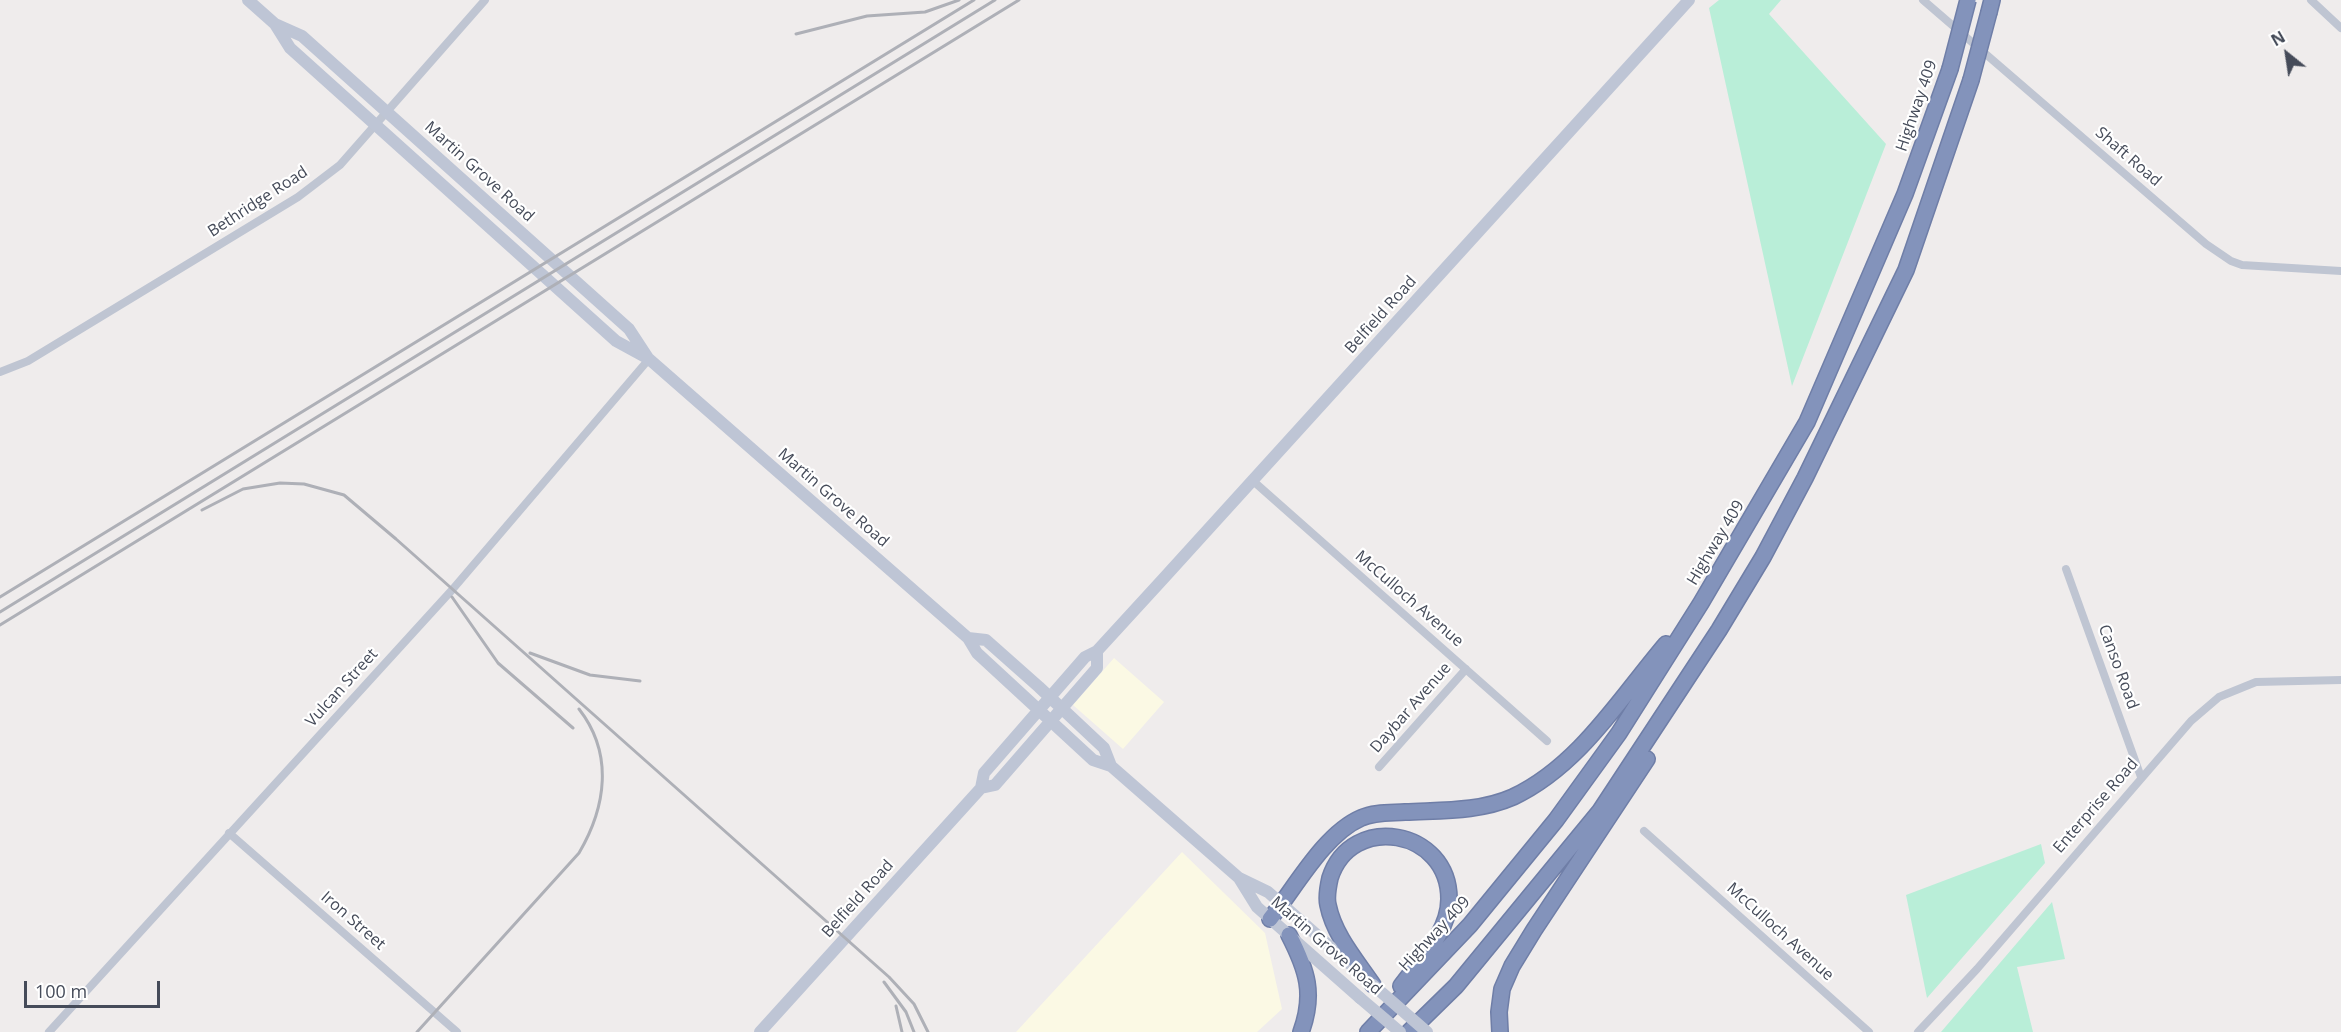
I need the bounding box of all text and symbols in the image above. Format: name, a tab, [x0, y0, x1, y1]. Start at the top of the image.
north arrow	[2257, 24, 2317, 84]
text: N	[2267, 26, 2289, 51]
street label: Highway 409	[1892, 58, 1942, 154]
street label: Martin Grove Road	[420, 118, 538, 226]
street label: Shaft Road	[2091, 123, 2165, 191]
street label: Bethridge Road	[204, 163, 312, 241]
street label: Belfield Road	[1341, 272, 1421, 358]
street label: Martin Grove Road	[774, 445, 892, 551]
street label: Highway 409	[1683, 497, 1749, 589]
street label: McCulloch Avenue	[1351, 547, 1467, 651]
street label: Canso Road	[2094, 622, 2142, 712]
street label: Vulcan Street	[302, 645, 382, 731]
street label: Daybar Avenue	[1366, 659, 1456, 757]
street label: Enterprise Road	[2050, 755, 2142, 857]
street label: Belfield Road	[818, 856, 898, 942]
street label: McCulloch Avenue	[1723, 879, 1837, 985]
street label: Iron Street	[317, 888, 389, 954]
street label: Martin Grove Road	[1267, 893, 1385, 999]
street label: Highway 409	[1396, 893, 1474, 975]
scale bar	[27, 969, 164, 1007]
text: 100 m	[35, 979, 87, 1003]

